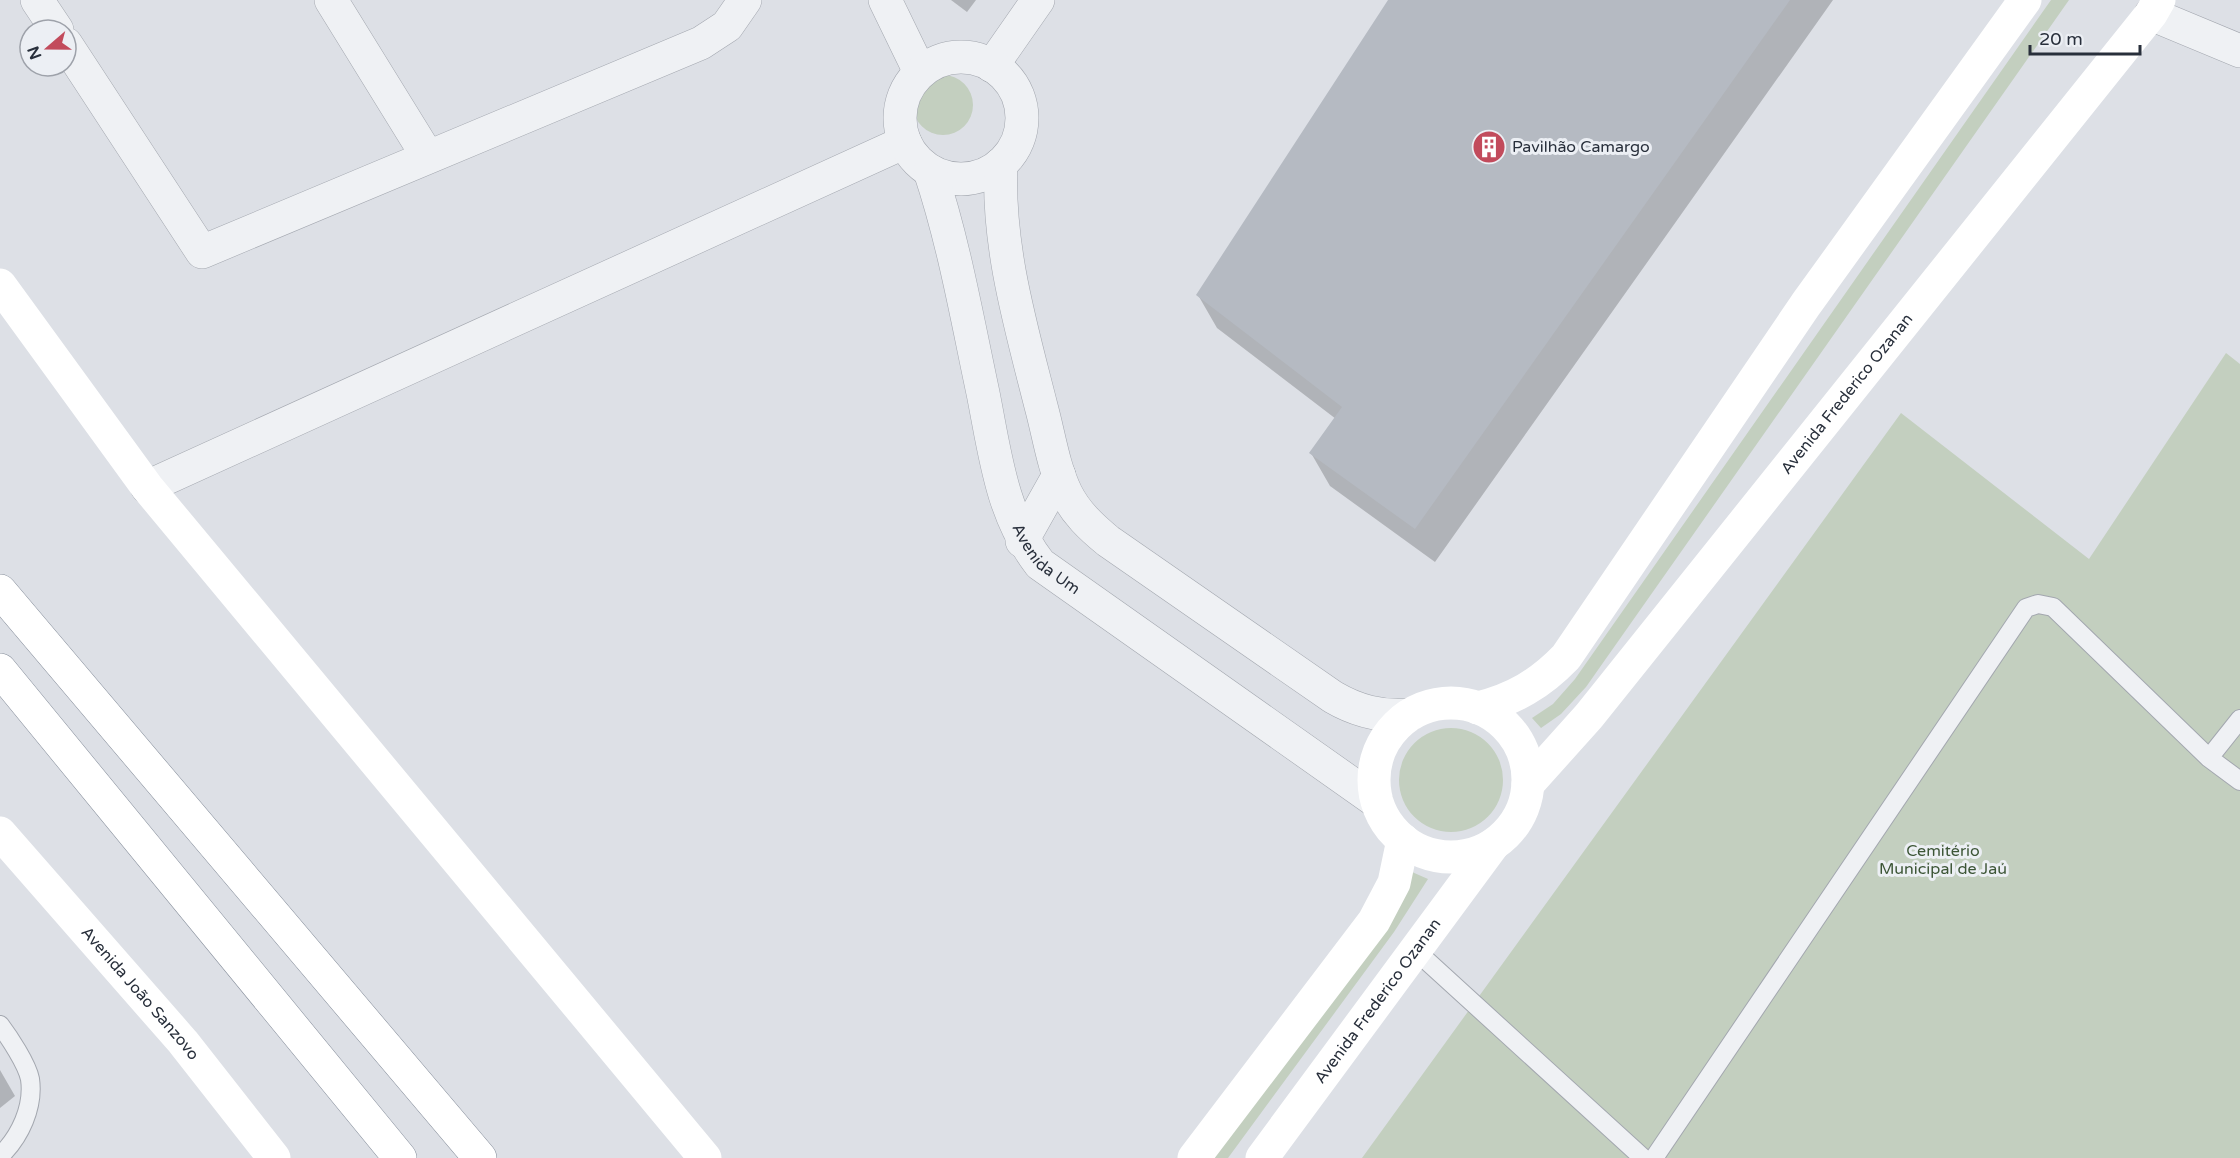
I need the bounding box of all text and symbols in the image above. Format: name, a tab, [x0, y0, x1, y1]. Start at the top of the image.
north arrow	[18, 18, 78, 78]
scale bar	[2030, 18, 2140, 56]
text: 20 m	[2039, 28, 2083, 50]
text: N	[23, 43, 46, 62]
building icon: Pavilhão Camargo	[1471, 129, 1507, 165]
place label: Pavilhão Camargo	[1512, 137, 1650, 157]
street label: Avenida Frederico Ozanan	[1777, 309, 1917, 478]
street label: Avenida Um	[1007, 521, 1084, 599]
park label: Cemitério Municipal de Jaú	[1879, 841, 2007, 879]
street label: Avenida Frederico Ozanan	[1310, 915, 1445, 1088]
street label: Avenida João Sanzovo	[77, 923, 203, 1064]

